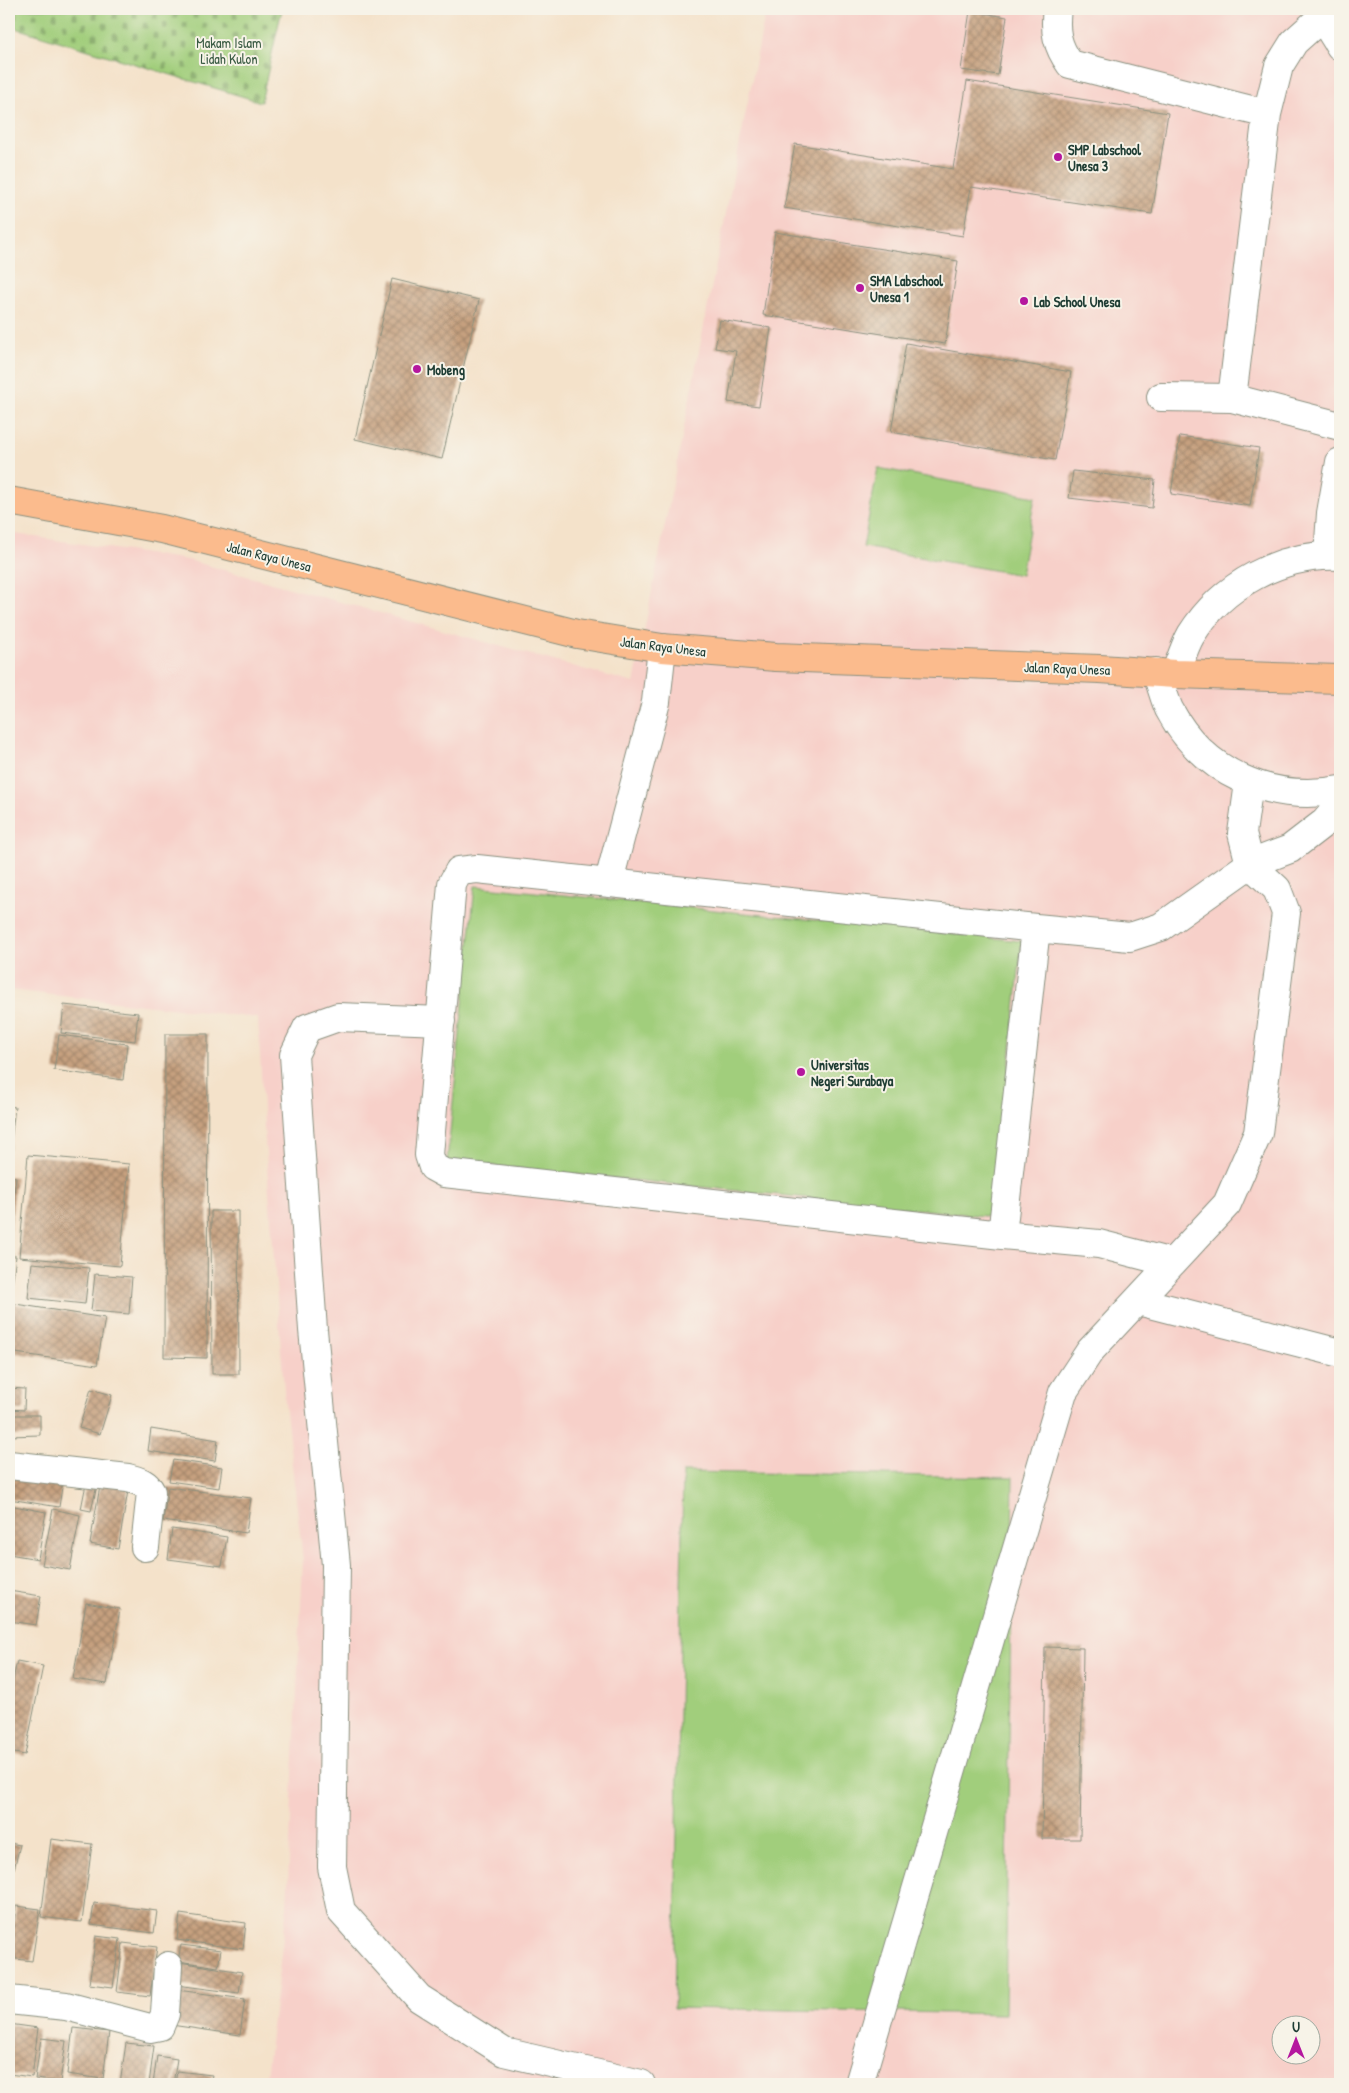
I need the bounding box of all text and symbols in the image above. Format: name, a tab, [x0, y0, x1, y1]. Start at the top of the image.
park label: Makam Islam Lidah Kulon	[196, 33, 262, 68]
place label: SMP Labschool Unesa 3	[1068, 140, 1141, 175]
marker: SMP Labschool Unesa 3	[1052, 151, 1064, 163]
place label: SMA Labschool Unesa 1	[870, 271, 943, 306]
marker: SMA Labschool Unesa 1	[854, 282, 866, 294]
place label: Lab School Unesa	[1034, 292, 1121, 311]
marker: Lab School Unesa	[1018, 295, 1030, 307]
place label: Mobeng	[427, 360, 465, 381]
marker: Mobeng	[411, 363, 423, 375]
street label: Jalan Raya Unesa	[225, 536, 314, 577]
street label: Jalan Raya Unesa	[619, 631, 708, 662]
street label: Jalan Raya Unesa	[1023, 657, 1111, 680]
place label: Universitas Negeri Surabaya	[811, 1055, 894, 1092]
marker: Universitas Negeri Surabaya	[795, 1066, 807, 1078]
north arrow	[1272, 2016, 1322, 2066]
text: U	[1292, 2017, 1300, 2036]

